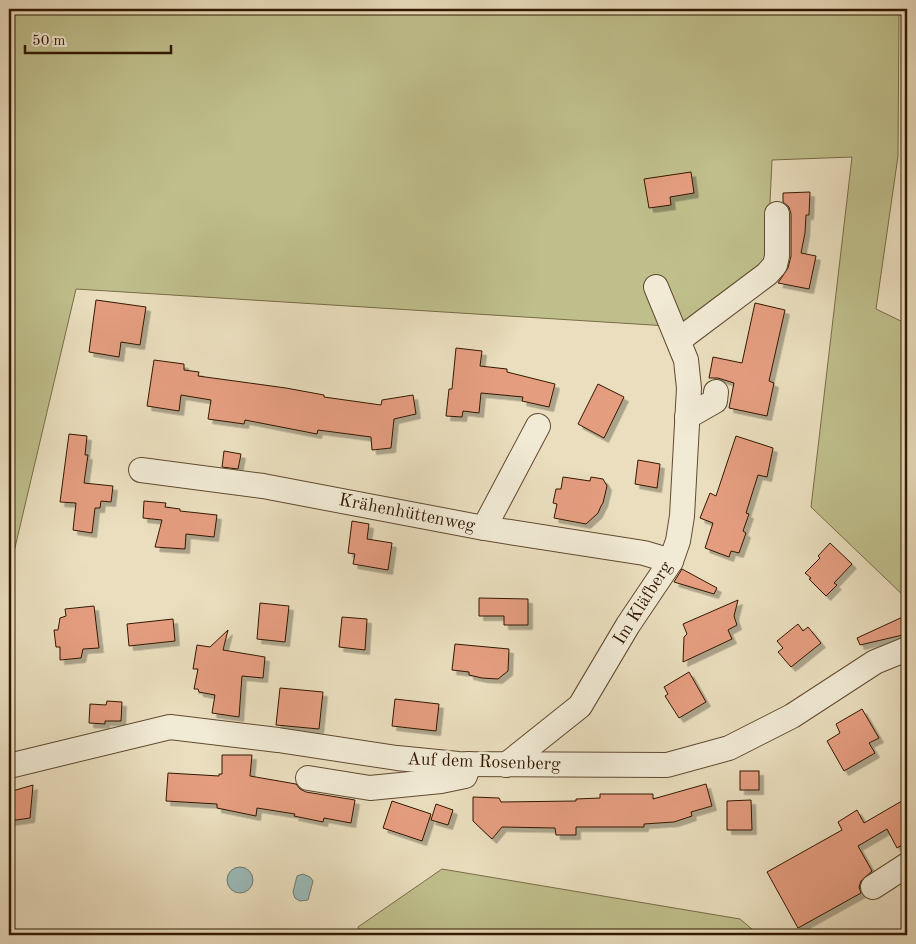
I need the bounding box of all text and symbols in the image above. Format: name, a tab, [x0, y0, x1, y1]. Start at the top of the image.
scale bar	[25, 22, 171, 54]
text: 50 m	[32, 34, 66, 49]
street label: Krähenhüttenweg	[337, 491, 477, 535]
street label: Im Kläfberg	[610, 558, 676, 648]
street label: Auf dem Rosenberg	[407, 750, 561, 774]

